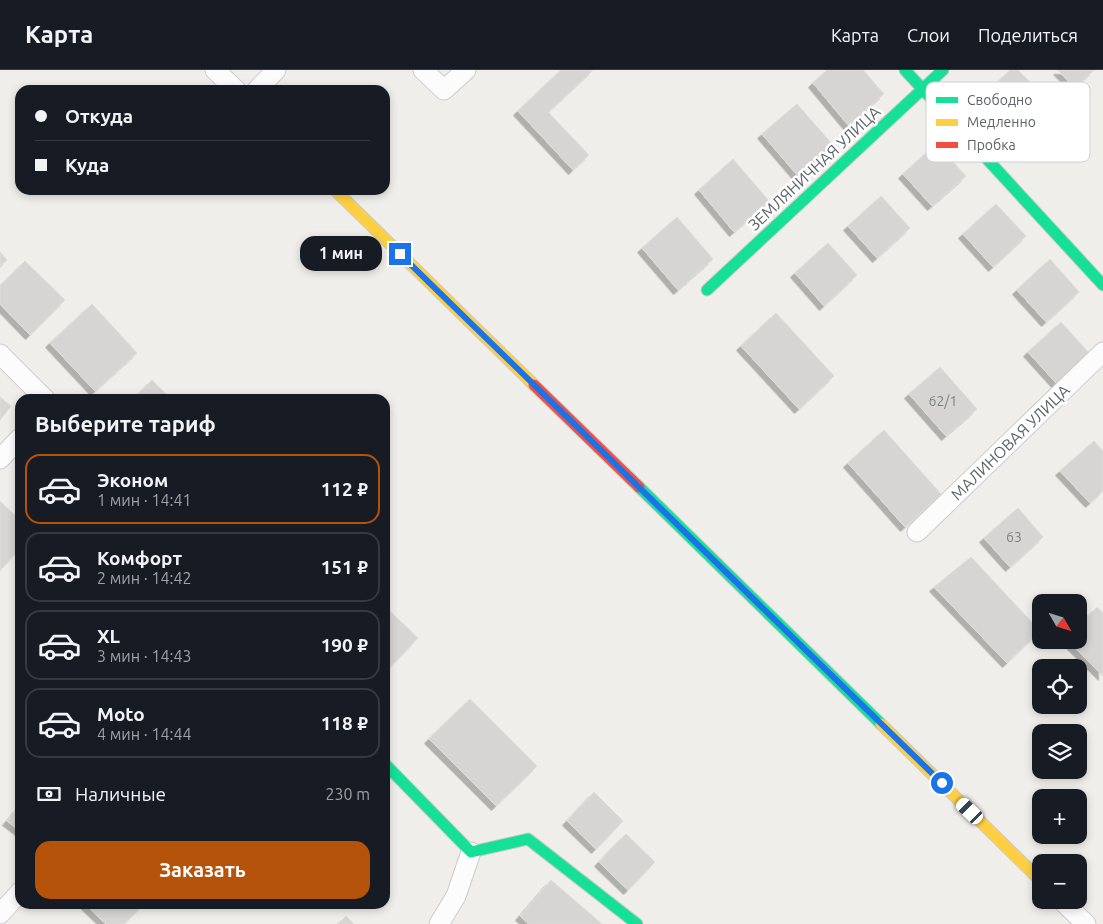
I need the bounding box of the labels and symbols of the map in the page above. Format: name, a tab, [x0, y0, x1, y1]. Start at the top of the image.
legend	[926, 82, 1090, 162]
text: Свободно	[967, 92, 1032, 108]
street label: ЗЕМЛЯНИЧНАЯ УЛИЦА	[744, 102, 884, 234]
text: Медленно	[967, 114, 1036, 130]
text: Пробка	[967, 137, 1016, 153]
callout: 1 мин	[300, 236, 382, 272]
route end	[389, 243, 411, 265]
street label: МАЛИНОВАЯ УЛИЦА	[947, 380, 1073, 503]
house number: 62/1	[929, 393, 957, 409]
house number: 63	[1006, 529, 1022, 545]
north arrow	[1032, 594, 1088, 649]
route start	[931, 772, 953, 794]
car	[953, 795, 986, 827]

